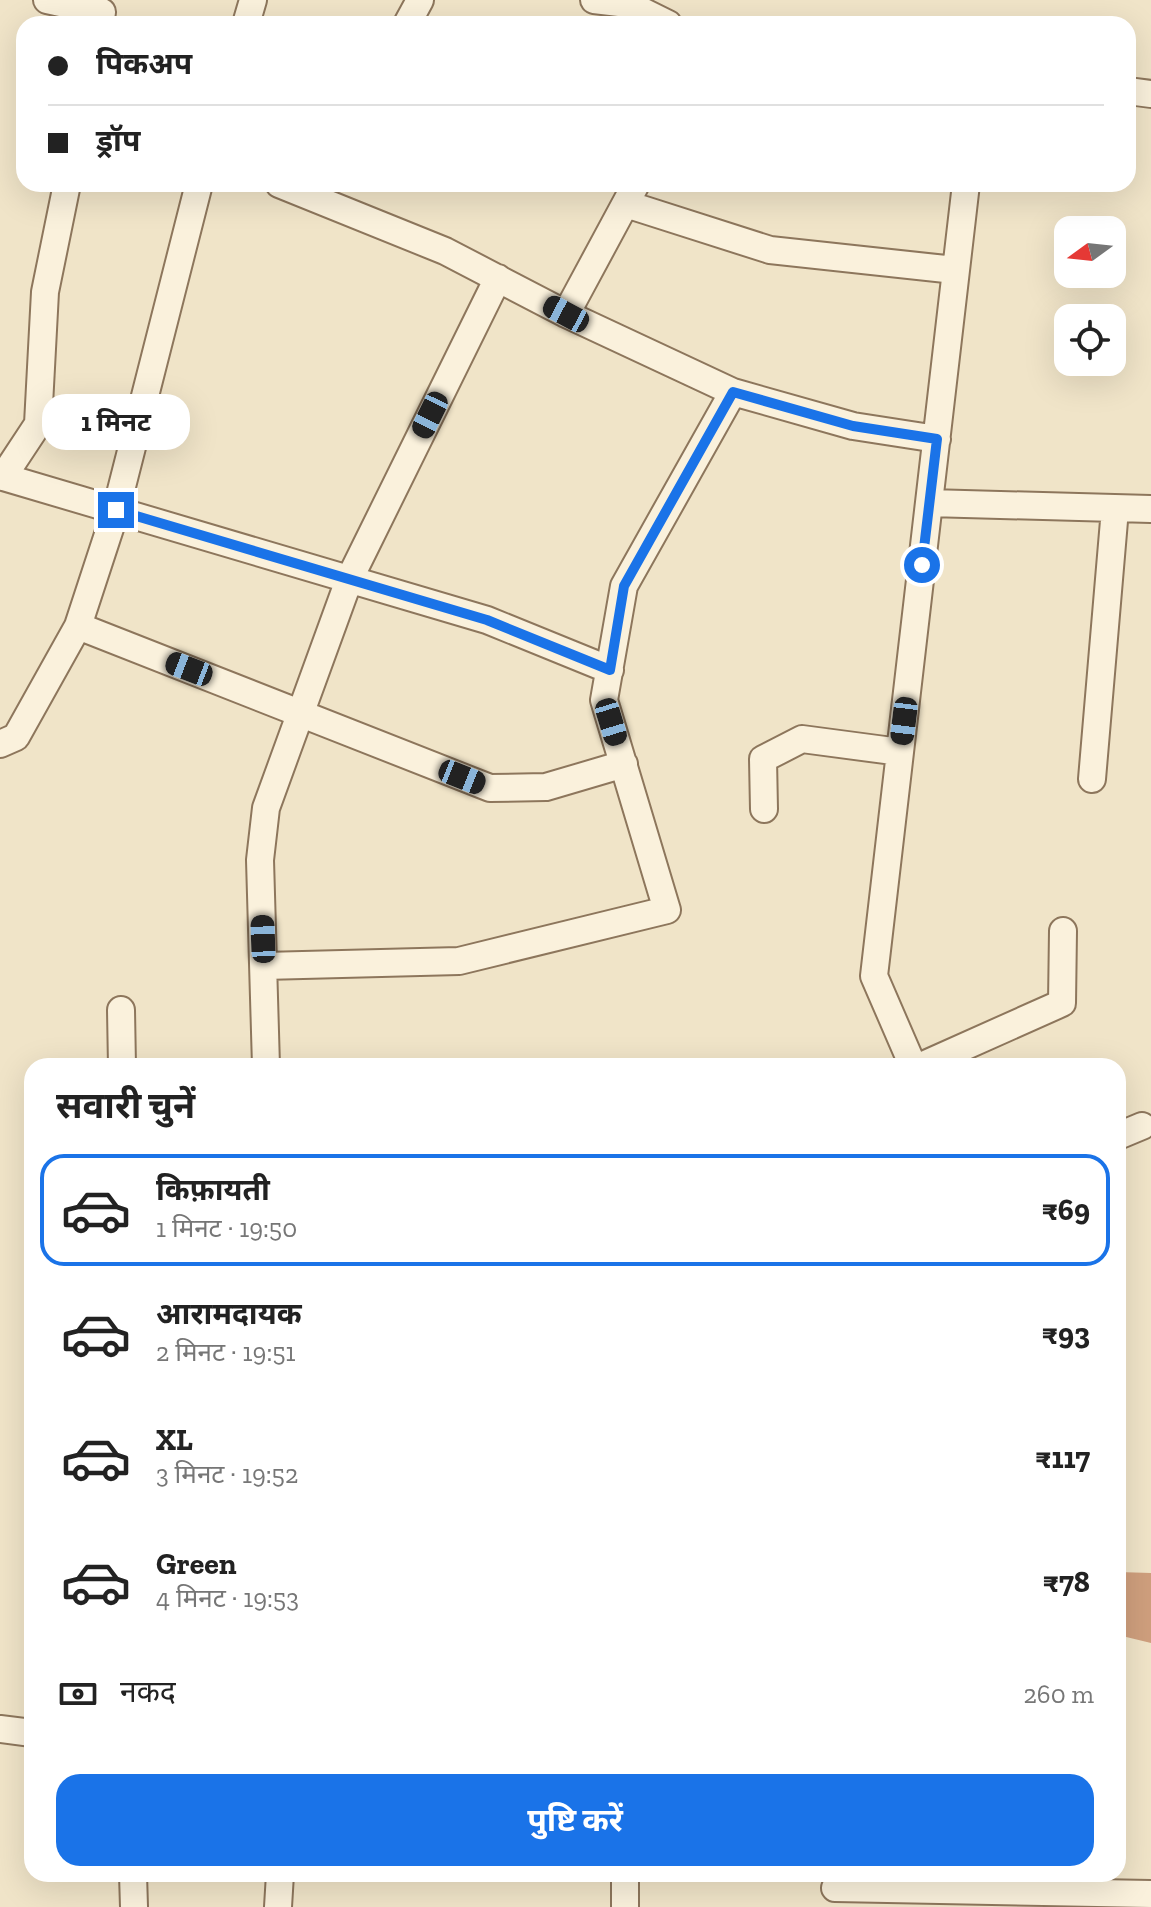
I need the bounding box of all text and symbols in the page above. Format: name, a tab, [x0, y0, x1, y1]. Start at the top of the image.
text: पिकअप	[96, 46, 192, 82]
text: ड्रॉप	[96, 123, 140, 159]
north arrow	[1054, 216, 1126, 288]
map controls	[1054, 216, 1126, 376]
car	[539, 292, 593, 336]
button: locate	[1054, 304, 1126, 376]
car	[409, 388, 451, 442]
callout: 1 मिनट	[42, 394, 190, 450]
text: 1 मिनट	[81, 406, 151, 438]
route end	[98, 492, 134, 528]
route start	[904, 547, 940, 583]
car	[162, 649, 216, 689]
car	[593, 696, 629, 748]
car	[889, 696, 919, 746]
car	[435, 757, 489, 797]
car	[250, 915, 276, 963]
text: सवारी चुनें	[56, 1084, 195, 1127]
text: किफ़ायती	[156, 1172, 270, 1208]
icon: car	[60, 1174, 132, 1246]
text: ₹69	[1042, 1192, 1090, 1228]
text: 1 मिनट · 19:50	[156, 1212, 297, 1244]
text: आरामदायक	[156, 1296, 302, 1332]
icon: car	[60, 1298, 132, 1370]
text: ₹93	[1042, 1316, 1090, 1352]
text: 2 मिनट · 19:51	[156, 1336, 296, 1368]
icon: car	[60, 1422, 132, 1494]
text: XL	[156, 1422, 193, 1458]
text: ₹117	[1035, 1440, 1090, 1476]
text: 3 मिनट · 19:52	[156, 1458, 298, 1490]
icon: car	[60, 1546, 132, 1618]
text: Green	[156, 1546, 236, 1582]
text: ₹78	[1043, 1564, 1090, 1600]
text: 4 मिनट · 19:53	[156, 1582, 299, 1614]
icon: cash	[56, 1672, 100, 1716]
text: नकद	[120, 1674, 176, 1710]
text: 260 m	[1023, 1678, 1094, 1710]
button: पुष्टि करें	[56, 1774, 1094, 1866]

